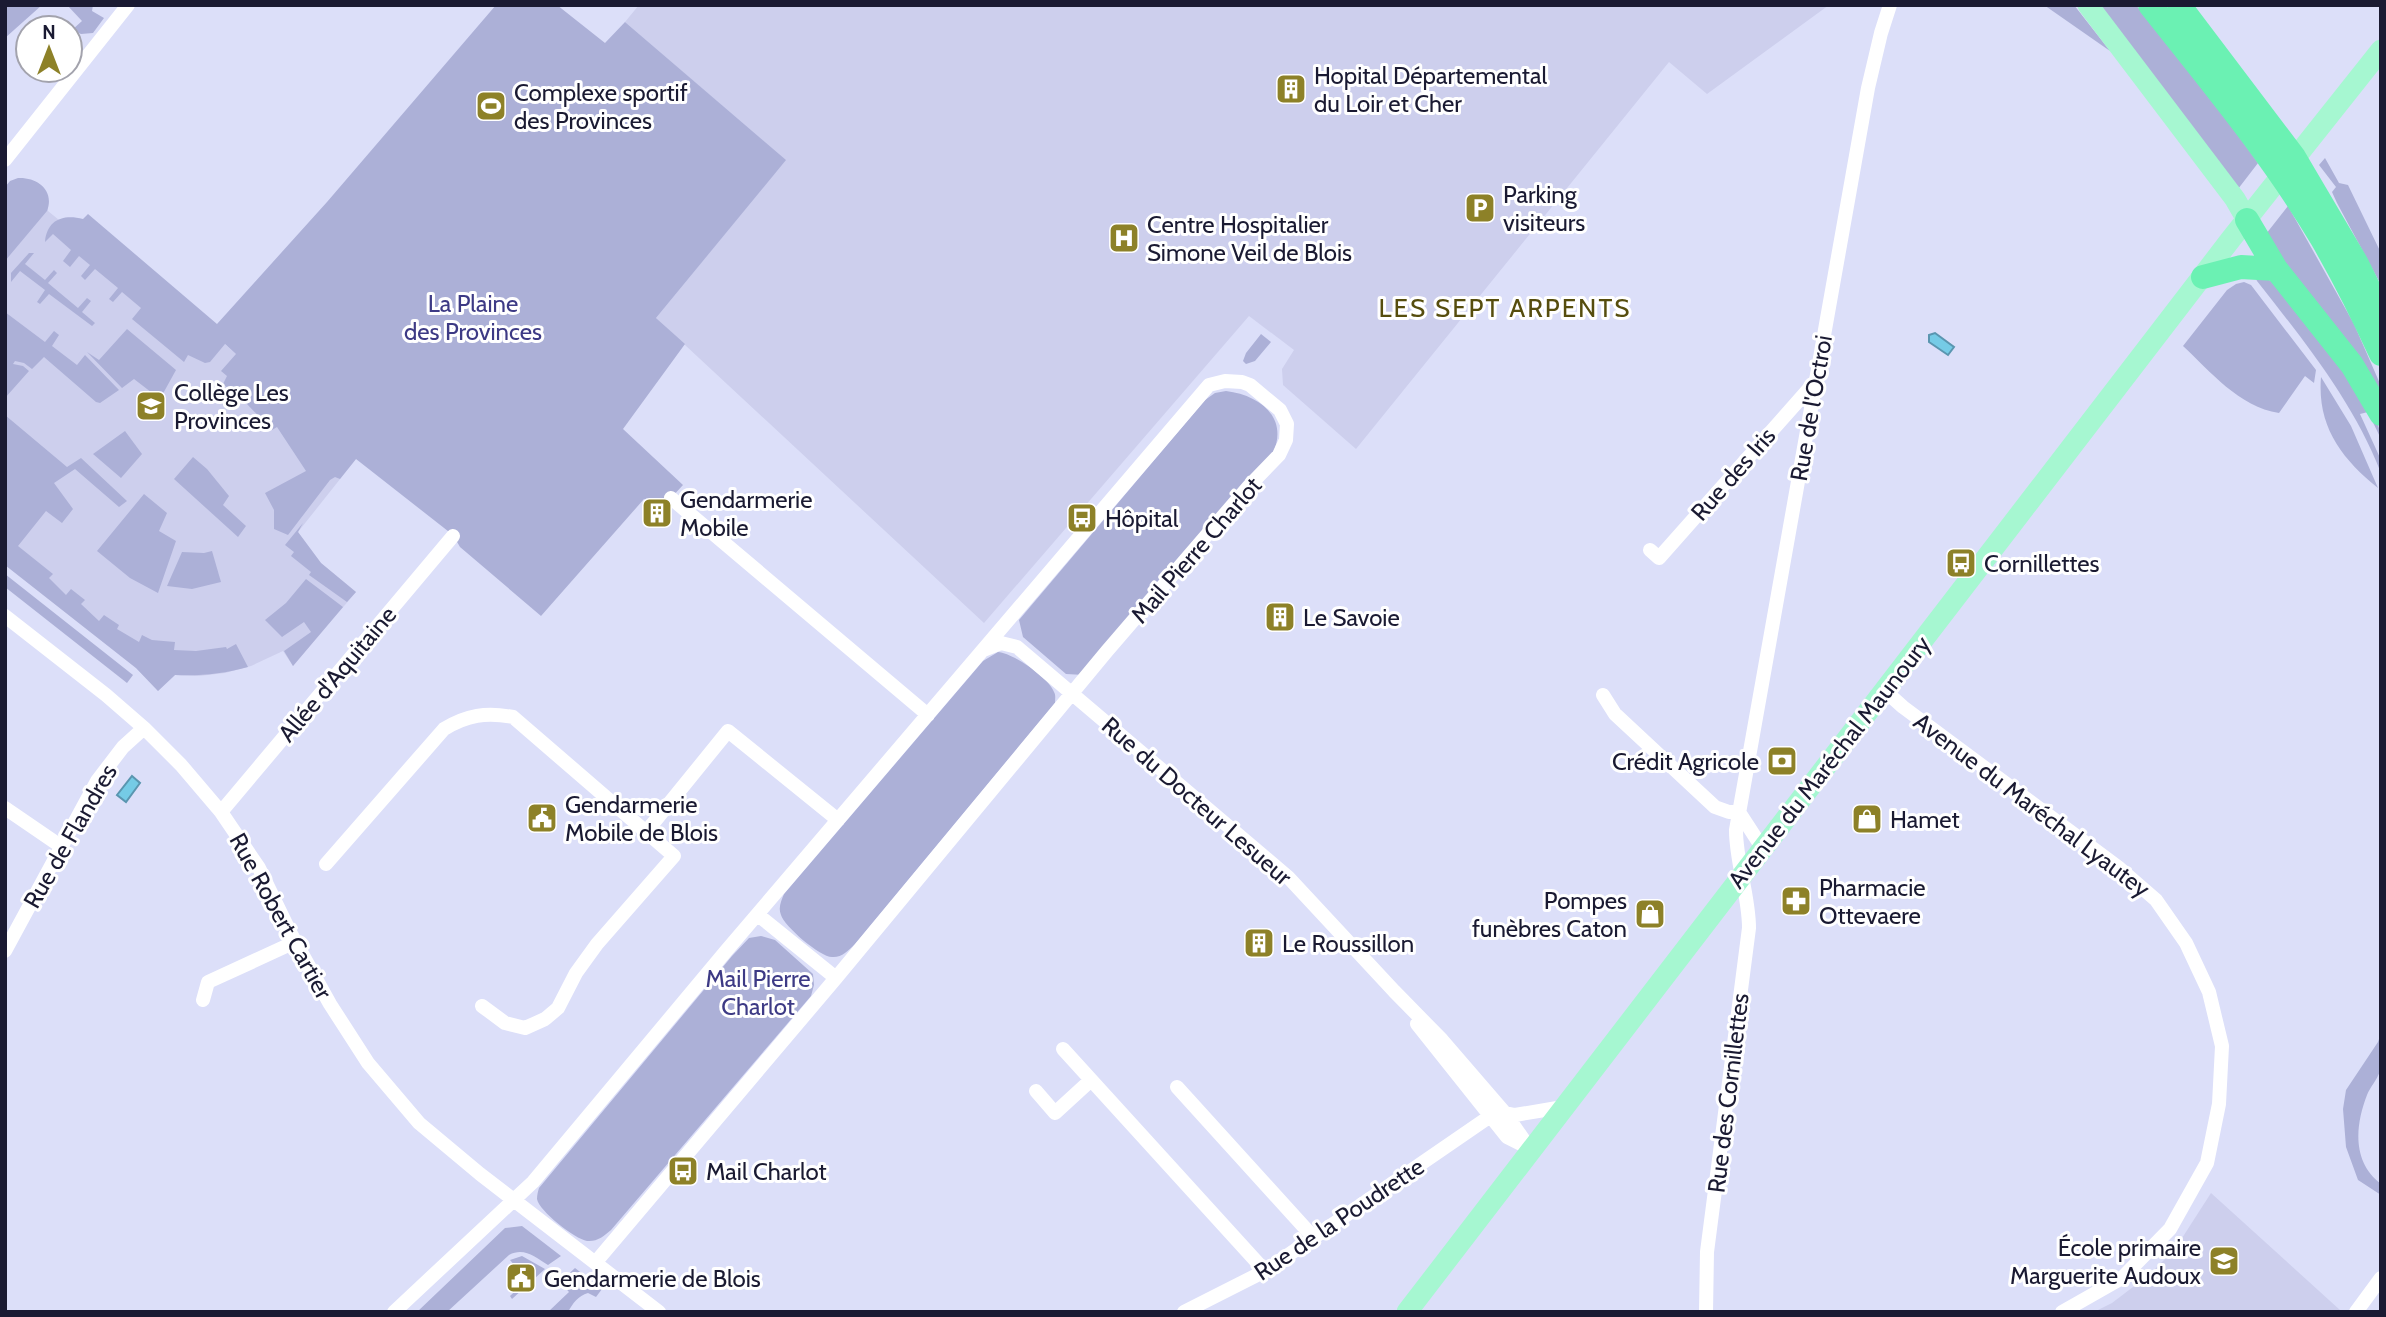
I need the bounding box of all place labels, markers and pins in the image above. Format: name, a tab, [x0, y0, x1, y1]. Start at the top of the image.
place label: Hopital Départemental du Loir et Cher	[1314, 61, 1547, 118]
building icon: Hopital Départemental du Loir et Cher	[1274, 72, 1308, 106]
place label: Complexe sportif des Provinces	[514, 78, 688, 135]
sports icon: Complexe sportif des Provinces	[474, 89, 508, 123]
place label: Parking visiteurs	[1503, 180, 1585, 237]
parking icon: Parking visiteurs	[1463, 191, 1497, 225]
place label: Centre Hospitalier Simone Veil de Blois	[1147, 210, 1352, 267]
hospital icon: Centre Hospitalier Simone Veil de Blois	[1107, 221, 1141, 255]
place label: Collège Les Provinces	[174, 378, 289, 435]
school or university icon: Collège Les Provinces	[134, 389, 168, 423]
place label: Gendarmerie Mobile	[680, 485, 812, 542]
building icon: Gendarmerie Mobile	[640, 496, 674, 530]
bus stop icon: Hôpital	[1065, 501, 1099, 535]
place label: Hôpital	[1105, 504, 1179, 533]
bus stop icon: Cornillettes	[1944, 546, 1978, 580]
place label: Cornillettes	[1984, 549, 2100, 578]
building icon: Le Savoie	[1263, 600, 1297, 634]
place label: Le Savoie	[1303, 603, 1400, 632]
bank icon: Crédit Agricole	[1765, 744, 1799, 778]
place label: Crédit Agricole	[1612, 747, 1759, 776]
place label: Gendarmerie Mobile de Blois	[565, 790, 718, 847]
public building icon: Gendarmerie Mobile de Blois	[525, 801, 559, 835]
shop icon: Hamet	[1850, 802, 1884, 836]
place label: Hamet	[1890, 805, 1960, 834]
place label: Pharmacie Ottevaere	[1819, 873, 1926, 930]
pharmacy icon: Pharmacie Ottevaere	[1779, 884, 1813, 918]
place label: Pompes funèbres Caton	[1472, 886, 1627, 943]
shop icon: Pompes funèbres Caton	[1633, 897, 1667, 931]
building icon: Le Roussillon	[1242, 926, 1276, 960]
place label: Le Roussillon	[1282, 929, 1414, 958]
bus stop icon: Mail Charlot	[666, 1154, 700, 1188]
place label: Mail Charlot	[706, 1157, 827, 1186]
place label: École primaire Marguerite Audoux	[2010, 1233, 2202, 1290]
school or university icon: École primaire Marguerite Audoux	[2207, 1244, 2241, 1278]
public building icon: Gendarmerie de Blois	[504, 1261, 538, 1295]
place label: Gendarmerie de Blois	[544, 1264, 761, 1293]

